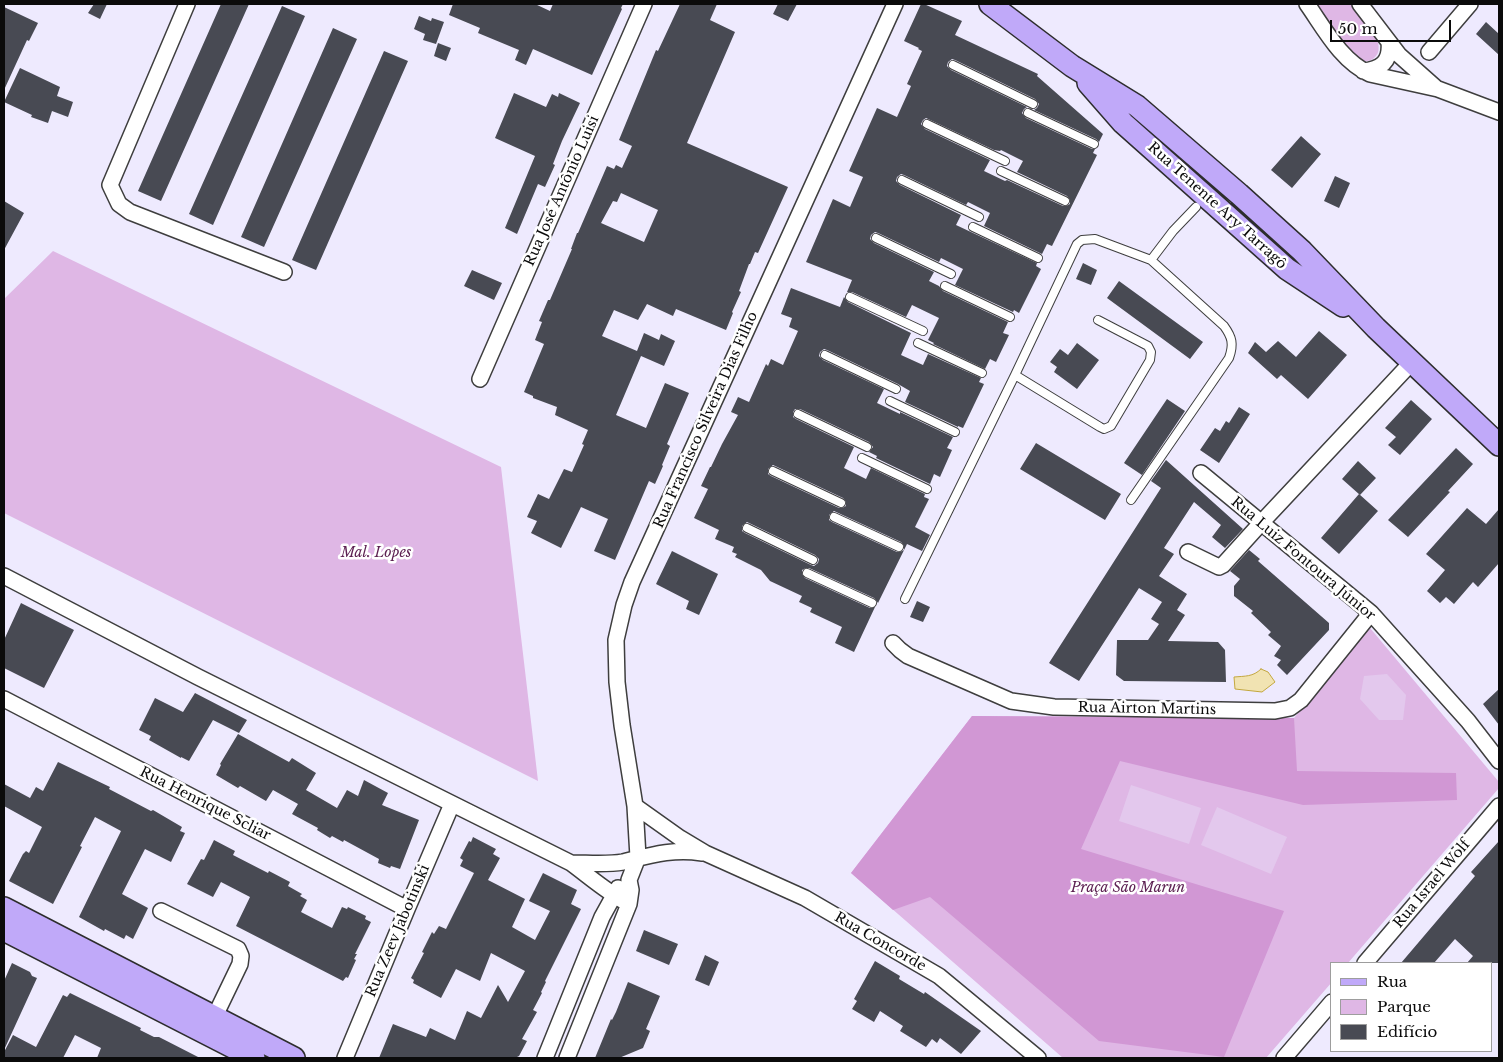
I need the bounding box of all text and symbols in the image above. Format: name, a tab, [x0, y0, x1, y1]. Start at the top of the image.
scale bar	[1333, 10, 1454, 42]
text: 50 m	[1338, 19, 1378, 38]
street label: Rua José Antônio Luisi	[521, 113, 603, 269]
street label: Rua Tenente Ary Tarragô	[1144, 139, 1290, 273]
street label: Rua Francisco Silveira Dias Filho	[650, 309, 762, 531]
street label: Rua Luiz Fontoura Júnior	[1227, 494, 1379, 624]
park label: Mal. Lopes	[341, 545, 411, 561]
street label: Rua Airton Martins	[1078, 699, 1216, 719]
street label: Rua Henrique Scliar	[137, 764, 273, 844]
street label: Rua Israel Wolf	[1390, 836, 1474, 932]
street label: Rua Zeev Jabotinski	[363, 862, 433, 1000]
park label: Praça São Marun	[1071, 880, 1185, 896]
street label: Rua Concorde	[831, 909, 929, 975]
legend	[1330, 962, 1493, 1052]
text: Rua	[1377, 972, 1407, 991]
text: Parque	[1377, 997, 1431, 1016]
text: Edifício	[1377, 1022, 1437, 1041]

